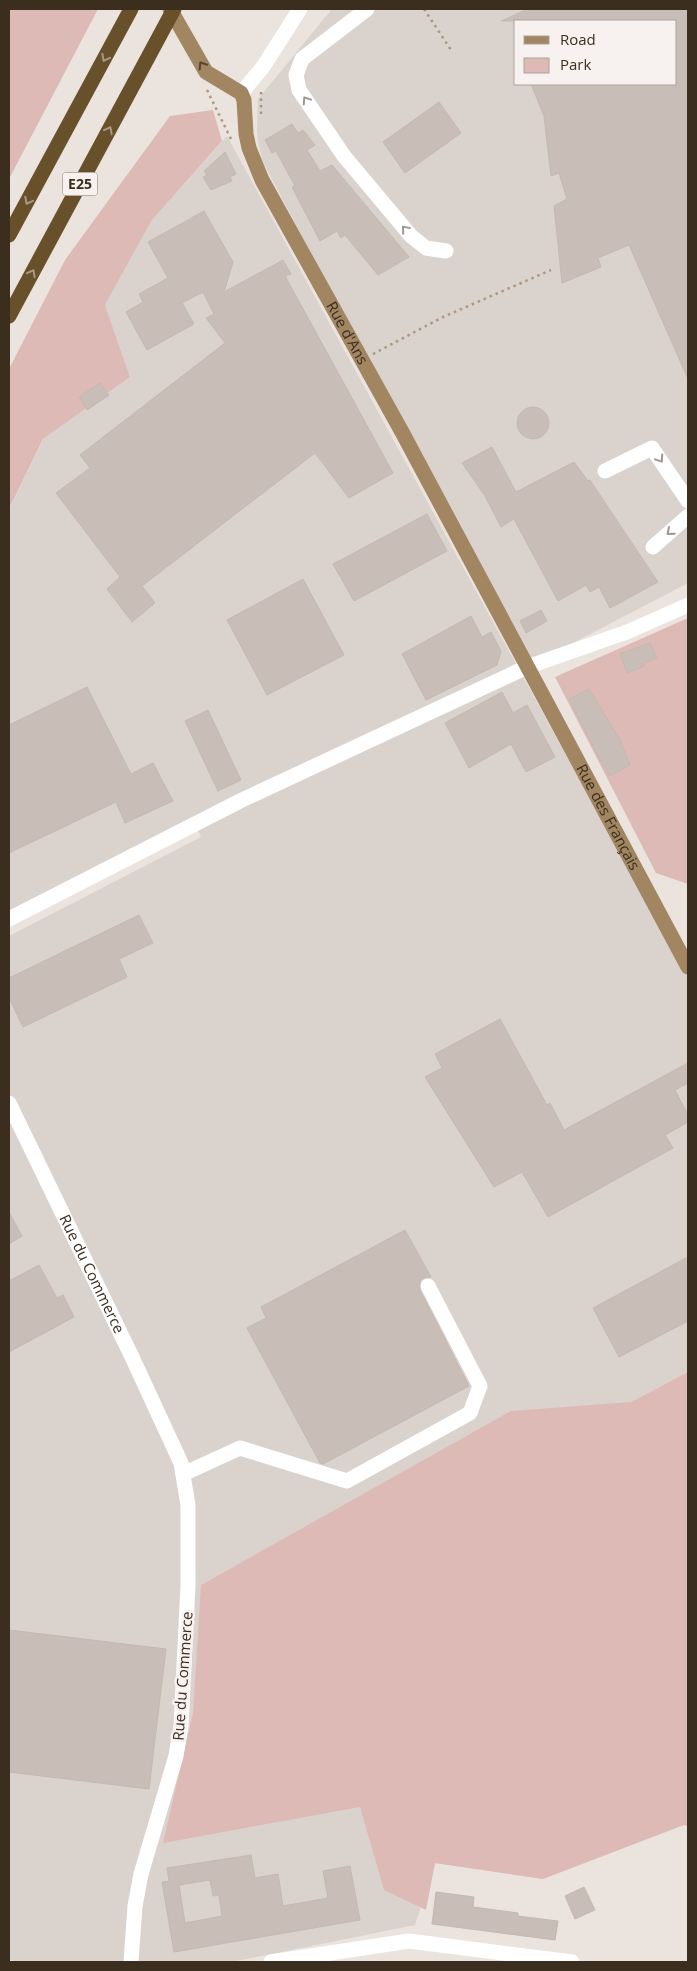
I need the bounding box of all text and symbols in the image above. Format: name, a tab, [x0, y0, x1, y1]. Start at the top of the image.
legend	[514, 20, 677, 85]
text: Road	[560, 29, 596, 49]
one-way arrow	[101, 52, 111, 61]
text: Park	[560, 54, 591, 74]
one-way arrow	[198, 62, 208, 71]
one-way arrow	[303, 96, 312, 106]
one-way arrow	[103, 126, 113, 135]
road number: E25	[62, 172, 98, 195]
one-way arrow	[24, 195, 34, 204]
one-way arrow	[402, 225, 411, 234]
one-way arrow	[26, 269, 36, 278]
street label: Rue d'Ans	[322, 297, 373, 368]
one-way arrow	[654, 454, 663, 463]
one-way arrow	[667, 526, 676, 535]
street label: Rue des Français	[572, 760, 645, 873]
street label: Rue du Commerce	[55, 1211, 130, 1336]
street label: Rue du Commerce	[168, 1611, 196, 1741]

